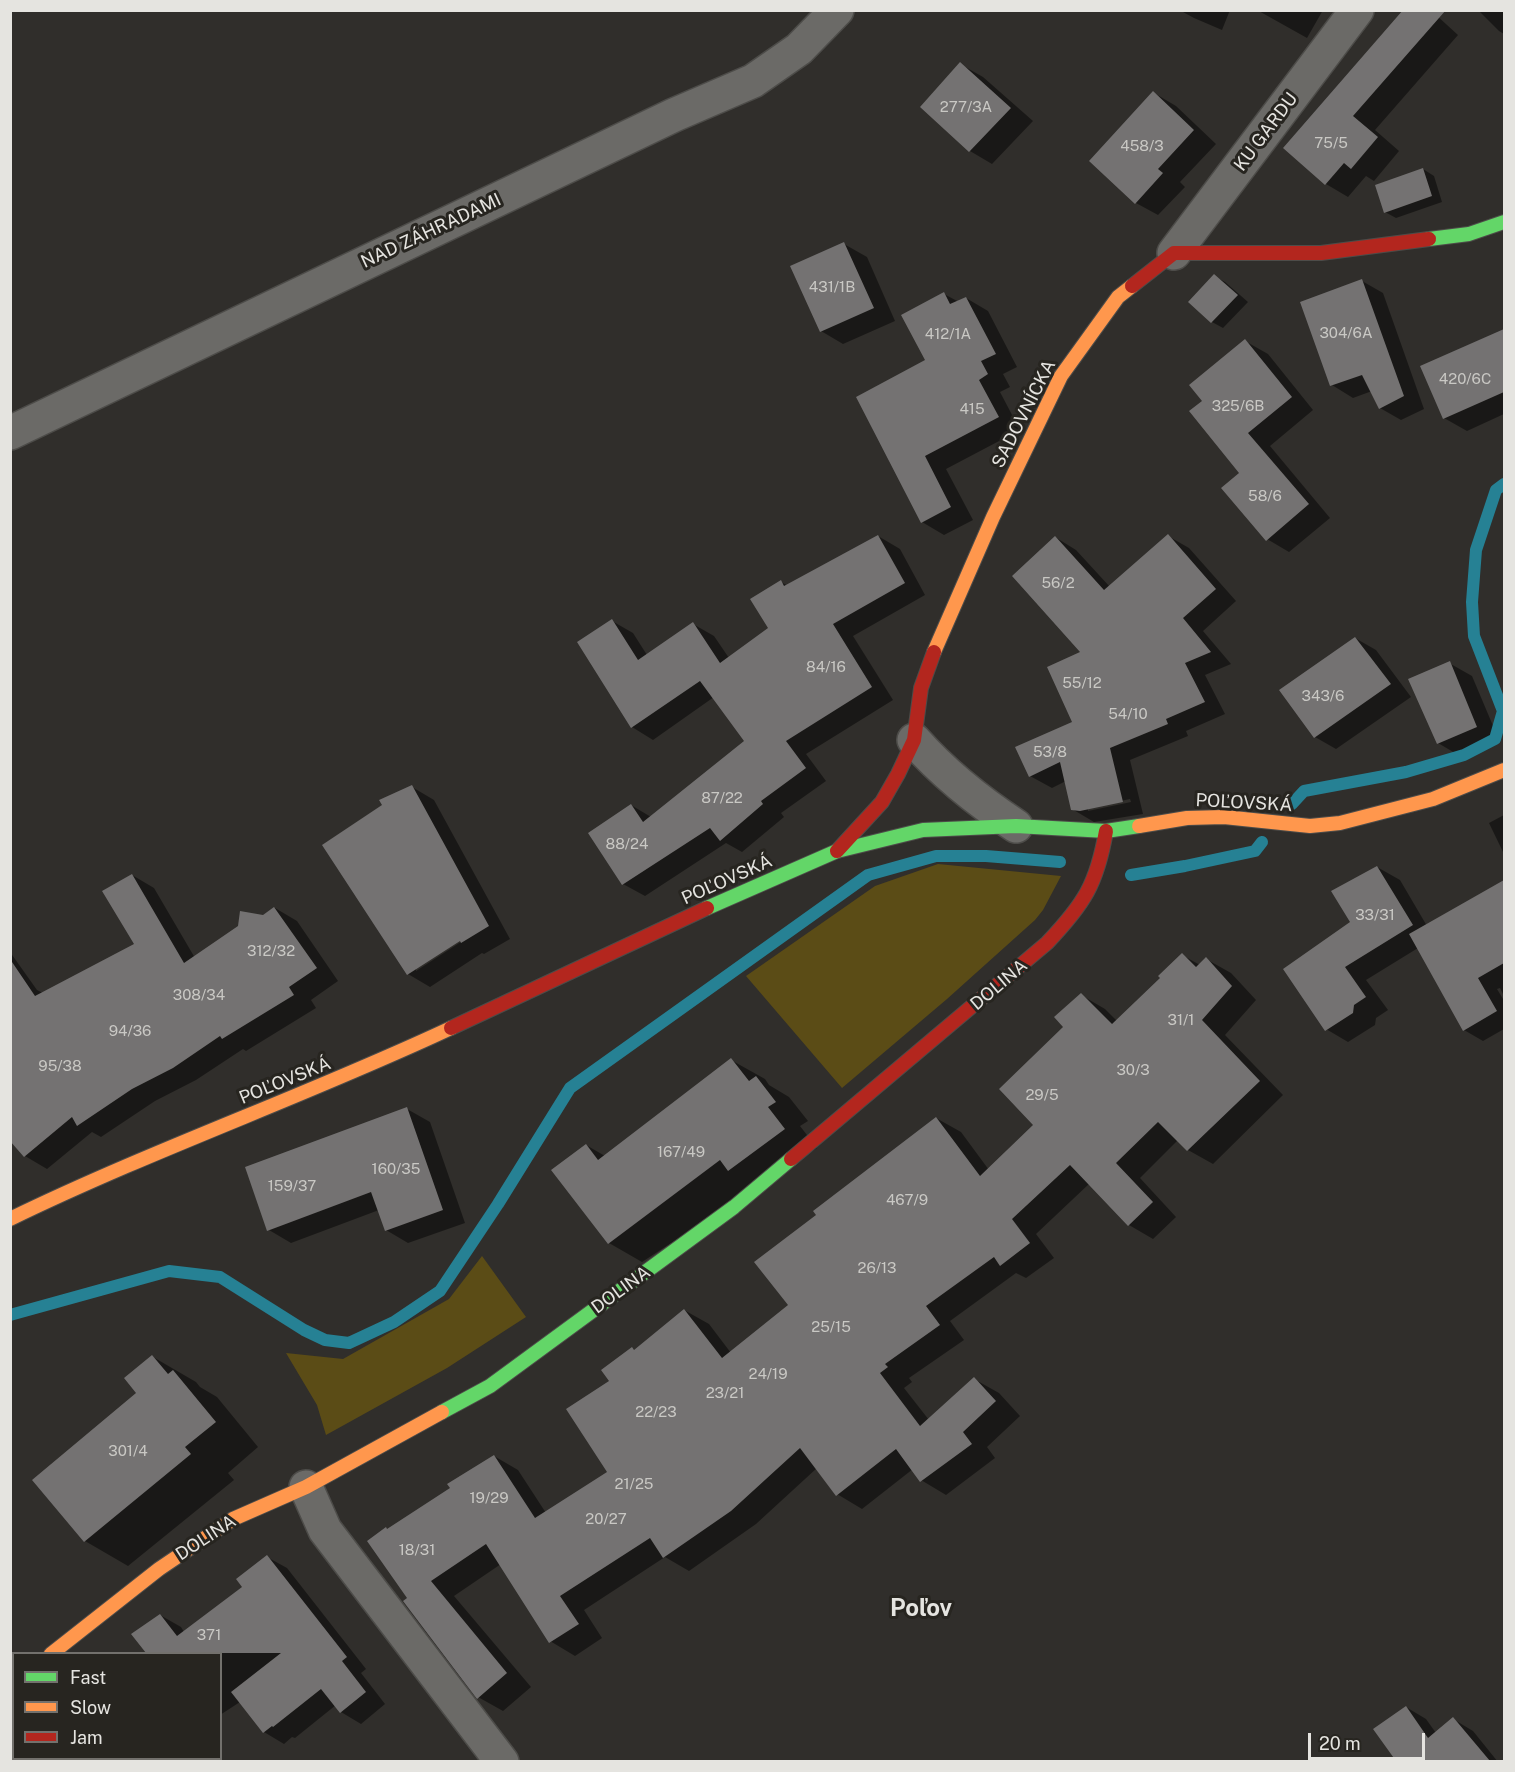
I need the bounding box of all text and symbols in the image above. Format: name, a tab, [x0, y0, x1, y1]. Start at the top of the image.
street label: KU GARDU	[1230, 89, 1302, 175]
house number: 277/3A	[940, 98, 992, 116]
house number: 75/5	[1314, 134, 1348, 152]
house number: 458/3	[1120, 137, 1164, 155]
street label: NAD ZÁHRADAMI	[358, 189, 504, 273]
house number: 431/1B	[809, 278, 855, 296]
house number: 304/6A	[1319, 324, 1373, 342]
house number: 412/1A	[925, 325, 971, 343]
street label: SADOVNÍCKA	[987, 356, 1061, 472]
house number: 420/6C	[1439, 370, 1491, 388]
house number: 325/6B	[1212, 397, 1264, 415]
house number: 415	[959, 400, 985, 418]
house number: 58/6	[1248, 487, 1282, 505]
house number: 56/2	[1041, 574, 1075, 592]
house number: 84/16	[806, 658, 846, 676]
house number: 55/12	[1062, 674, 1102, 692]
house number: 343/6	[1302, 687, 1344, 705]
house number: 54/10	[1108, 705, 1148, 723]
house number: 53/8	[1033, 743, 1067, 761]
house number: 87/22	[701, 789, 743, 807]
street label: POĽOVSKÁ	[1195, 790, 1293, 816]
house number: 88/24	[606, 835, 648, 853]
street label: POĽOVSKÁ	[678, 850, 776, 910]
house number: 33/31	[1355, 906, 1395, 924]
house number: 312/32	[247, 942, 295, 960]
street label: DOLINA	[966, 955, 1032, 1015]
house number: 308/34	[173, 986, 225, 1004]
house number: 31/1	[1168, 1011, 1194, 1029]
house number: 94/36	[109, 1022, 151, 1040]
street label: POĽOVSKÁ	[236, 1053, 334, 1109]
house number: 95/38	[38, 1057, 82, 1075]
house number: 30/3	[1116, 1061, 1150, 1079]
house number: 29/5	[1025, 1086, 1059, 1104]
house number: 167/49	[657, 1143, 705, 1161]
house number: 160/35	[372, 1160, 420, 1178]
house number: 159/37	[268, 1177, 316, 1195]
house number: 467/9	[886, 1191, 928, 1209]
house number: 26/13	[857, 1259, 897, 1277]
street label: DOLINA	[587, 1261, 655, 1319]
house number: 25/15	[811, 1318, 851, 1336]
house number: 24/19	[748, 1365, 788, 1383]
house number: 23/21	[706, 1384, 744, 1402]
house number: 22/23	[635, 1403, 677, 1421]
house number: 301/4	[108, 1442, 148, 1460]
house number: 21/25	[615, 1475, 653, 1493]
house number: 19/29	[469, 1489, 509, 1507]
house number: 20/27	[585, 1510, 627, 1528]
street label: DOLINA	[172, 1511, 240, 1565]
house number: 18/31	[399, 1541, 435, 1559]
district label: Poľov	[890, 1595, 952, 1623]
house number: 371	[197, 1626, 221, 1644]
legend	[12, 1652, 222, 1760]
text: Fast	[70, 1667, 106, 1688]
text: Slow	[70, 1697, 111, 1718]
scale bar	[1311, 1721, 1428, 1759]
text: Jam	[70, 1727, 103, 1748]
text: 20 m	[1319, 1733, 1361, 1754]

